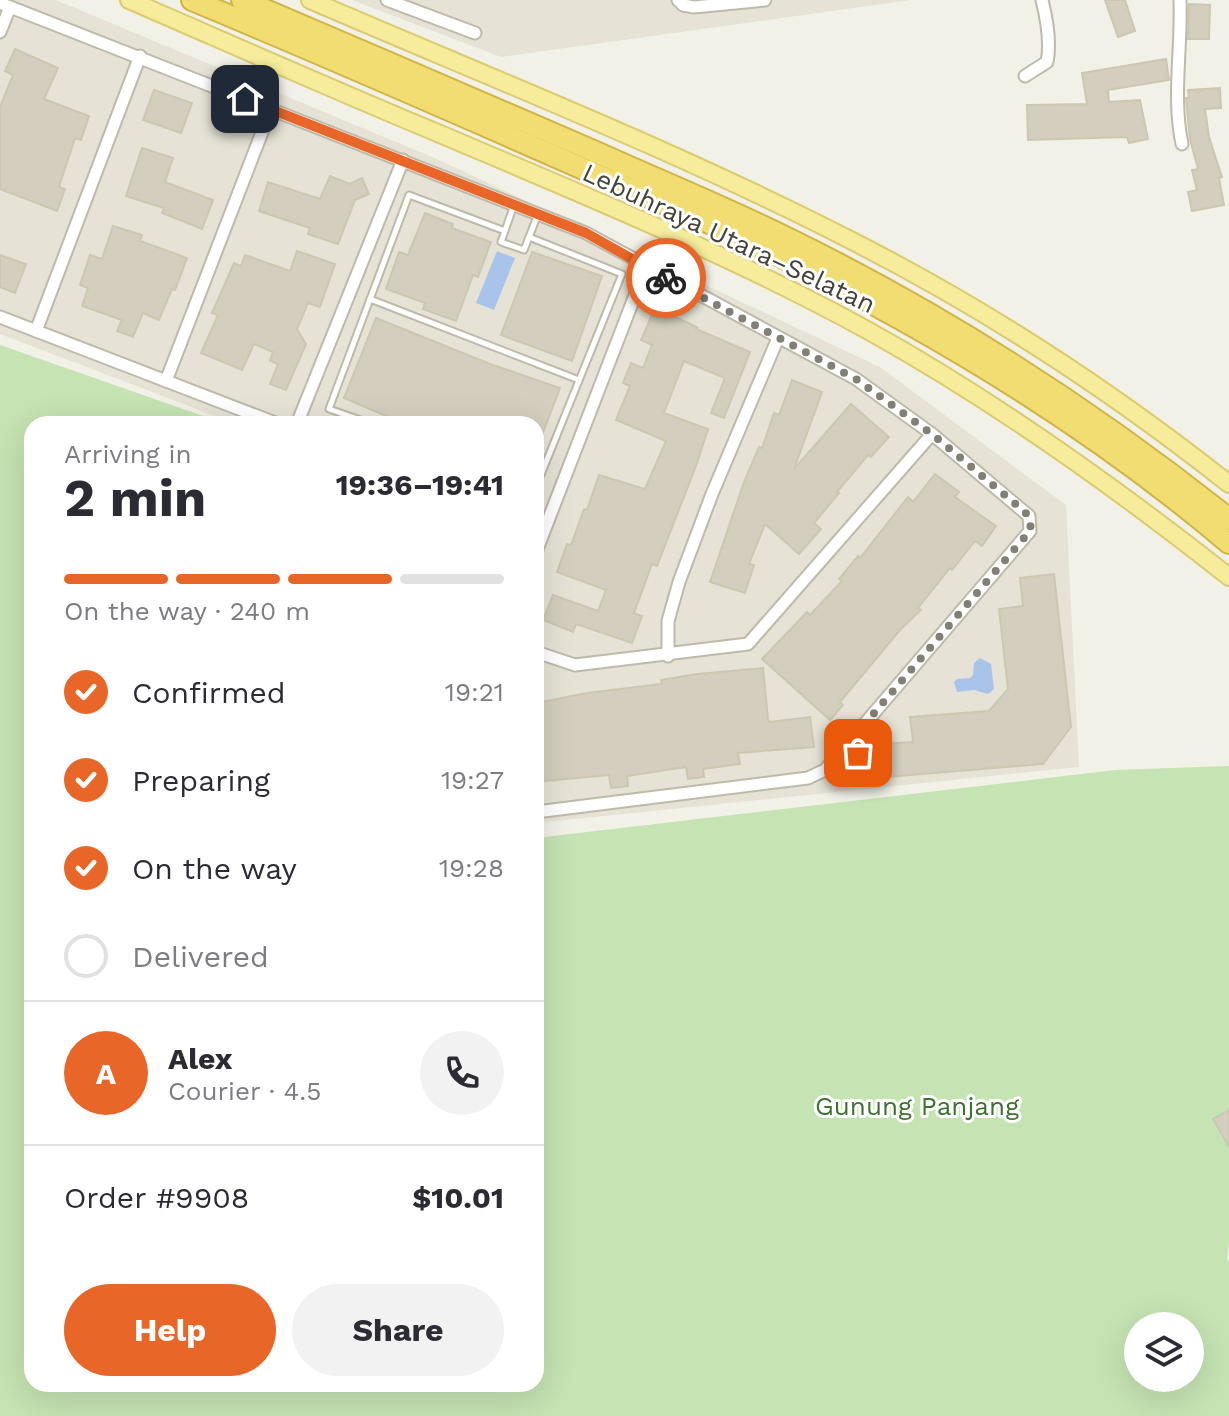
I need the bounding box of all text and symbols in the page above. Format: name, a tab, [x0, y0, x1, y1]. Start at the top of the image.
pin	[211, 65, 279, 133]
icon: home	[223, 77, 267, 121]
street label: Lebuhraya Utara–Selatan	[578, 157, 880, 319]
courier	[626, 238, 706, 318]
icon: bike	[644, 256, 688, 300]
text: Arriving in	[64, 439, 192, 469]
text: 19:36–19:41	[336, 467, 504, 502]
text: 2 min	[64, 468, 206, 529]
text: On the way · 240 m	[64, 596, 310, 626]
icon: check	[64, 670, 108, 714]
text: Confirmed	[132, 675, 286, 710]
text: 19:21	[445, 677, 504, 707]
pin	[824, 719, 892, 787]
icon: bag	[836, 731, 880, 775]
icon: check	[64, 758, 108, 802]
text: Preparing	[132, 763, 270, 798]
text: 19:27	[441, 765, 504, 795]
icon: check	[64, 846, 108, 890]
text: On the way	[132, 851, 297, 886]
text: 19:28	[439, 853, 504, 883]
text: Delivered	[132, 939, 269, 974]
button: phone	[420, 1031, 504, 1115]
text: Alex	[168, 1041, 232, 1076]
text: A	[96, 1056, 116, 1091]
text: Courier · 4.5	[168, 1076, 321, 1106]
park label: Gunung Panjang	[815, 1091, 1019, 1121]
text: Order #9908	[64, 1180, 249, 1215]
text: $10.01	[412, 1180, 504, 1215]
button: Help	[64, 1284, 276, 1376]
button: Share	[292, 1284, 504, 1376]
map controls	[1124, 1312, 1204, 1392]
button: layers	[1124, 1312, 1204, 1392]

